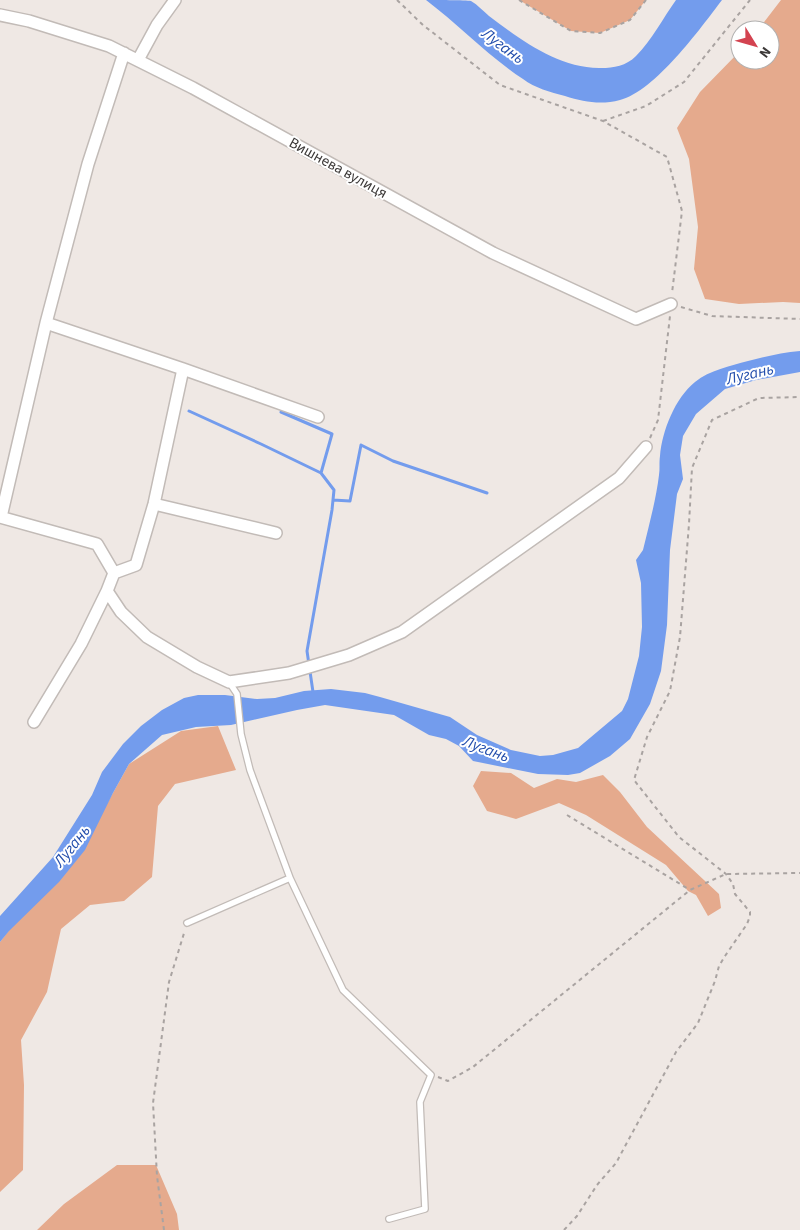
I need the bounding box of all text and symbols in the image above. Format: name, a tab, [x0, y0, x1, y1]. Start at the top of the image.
north arrow	[730, 20, 780, 70]
water label: Лугань	[476, 22, 529, 69]
text: N	[754, 42, 775, 62]
street label: Вишнева вулиця	[285, 132, 391, 204]
water label: Лугань	[723, 358, 776, 390]
water label: Лугань	[459, 730, 512, 768]
water label: Лугань	[48, 820, 96, 872]

